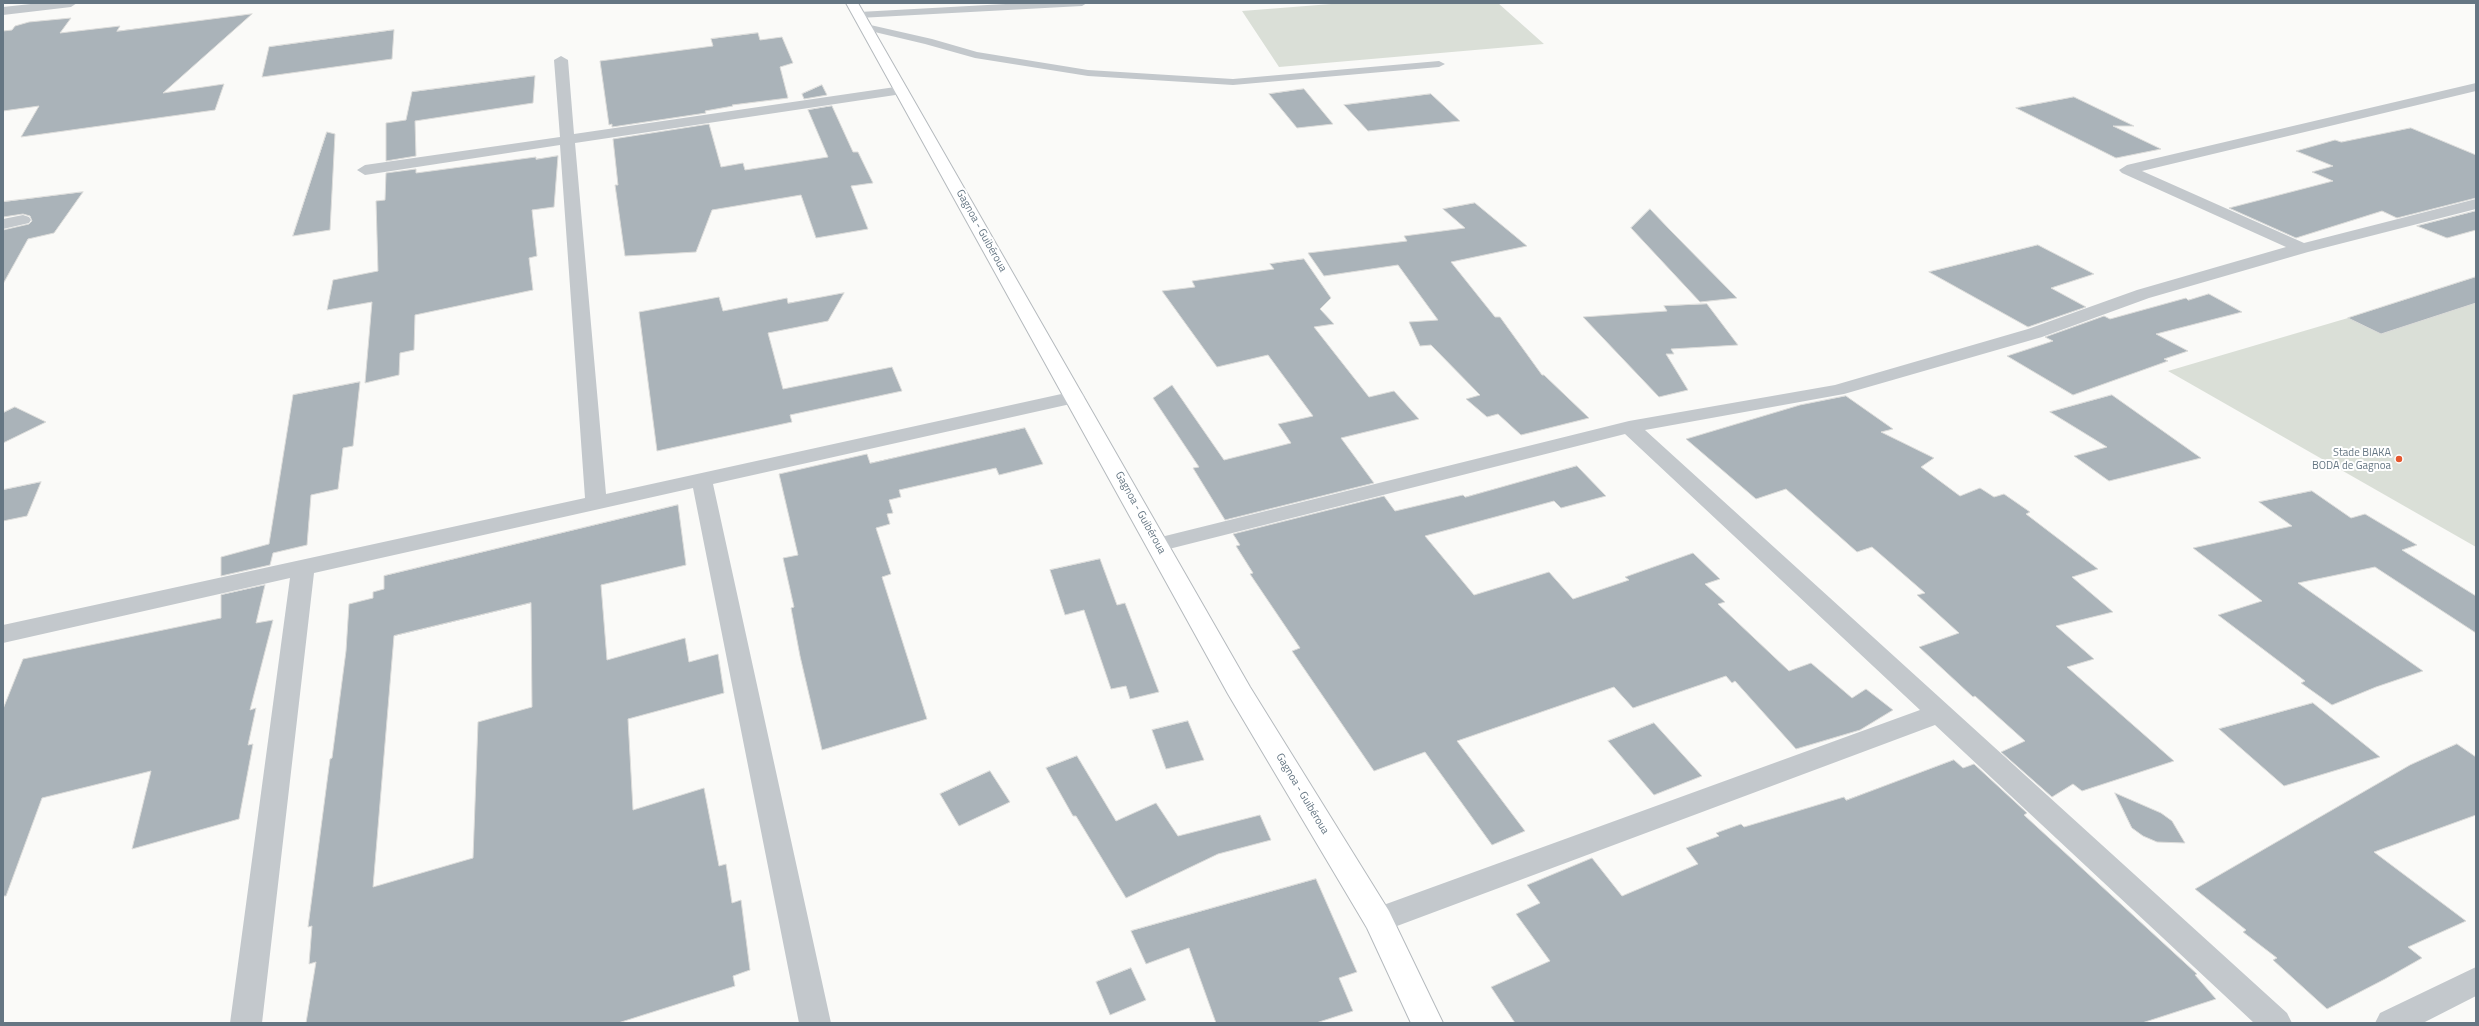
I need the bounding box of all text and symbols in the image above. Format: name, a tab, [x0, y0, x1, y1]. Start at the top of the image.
street label: Gagnoa - Guibéroua	[953, 188, 1009, 274]
place label: Stade BIAKA BODA de Gagnoa	[2312, 446, 2391, 472]
marker: Stade BIAKA BODA de Gagnoa	[2394, 454, 2404, 464]
street label: Gagnoa - Guibéroua	[1112, 470, 1168, 556]
street label: Gagnoa - Guibéroua	[1273, 751, 1331, 837]

